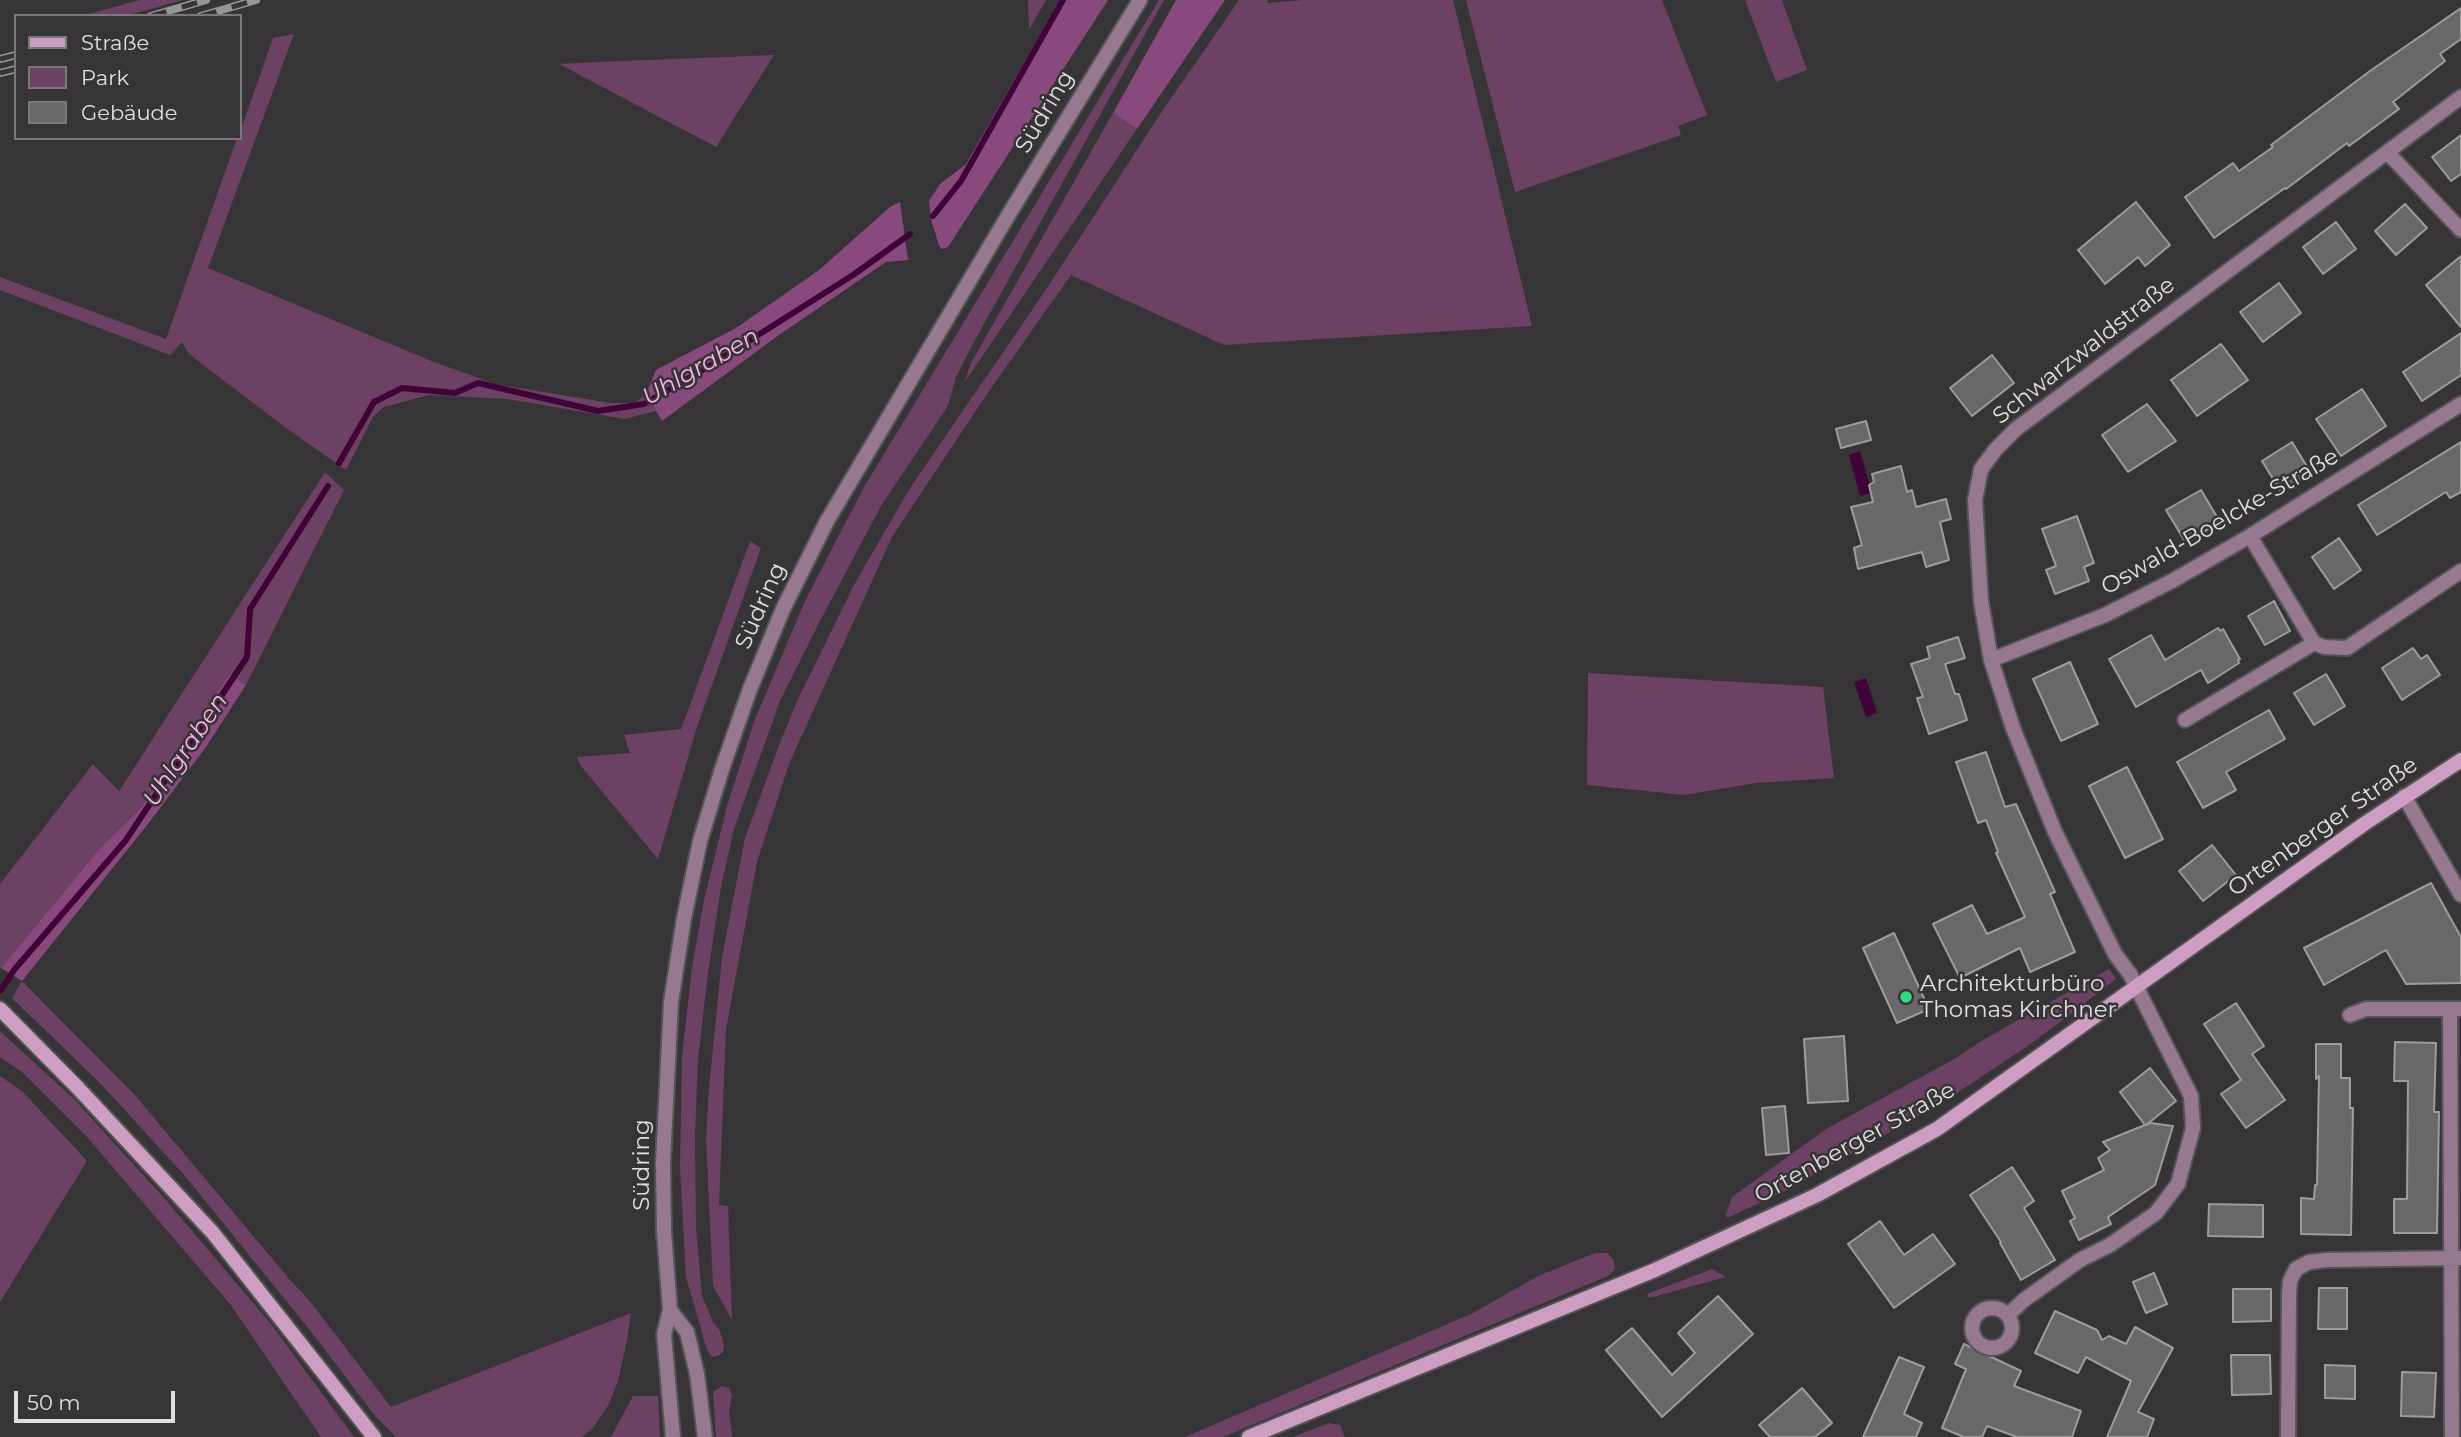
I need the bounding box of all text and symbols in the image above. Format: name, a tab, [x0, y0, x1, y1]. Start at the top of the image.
legend	[14, 14, 242, 140]
text: Straße	[81, 30, 149, 55]
text: Park	[81, 65, 129, 90]
street label: Südring	[1010, 66, 1080, 158]
text: Gebäude	[81, 100, 178, 125]
street label: Schwarzwaldstraße	[1988, 271, 2180, 431]
water label: Uhlgraben	[637, 322, 765, 412]
street label: Oswald-Boelcke-Straße	[2097, 443, 2343, 601]
street label: Südring	[730, 558, 792, 654]
water label: Uhlgraben	[138, 688, 234, 812]
street label: Ortenberger Straße	[2223, 751, 2423, 903]
place label: Architekturbüro Thomas Kirchner	[1920, 970, 2117, 1024]
marker: Architekturbüro Thomas Kirchner	[1898, 989, 1914, 1005]
street label: Ortenberger Straße	[1750, 1076, 1960, 1210]
street label: Südring	[628, 1119, 656, 1211]
scale bar	[18, 1378, 178, 1422]
text: 50 m	[27, 1390, 81, 1415]

